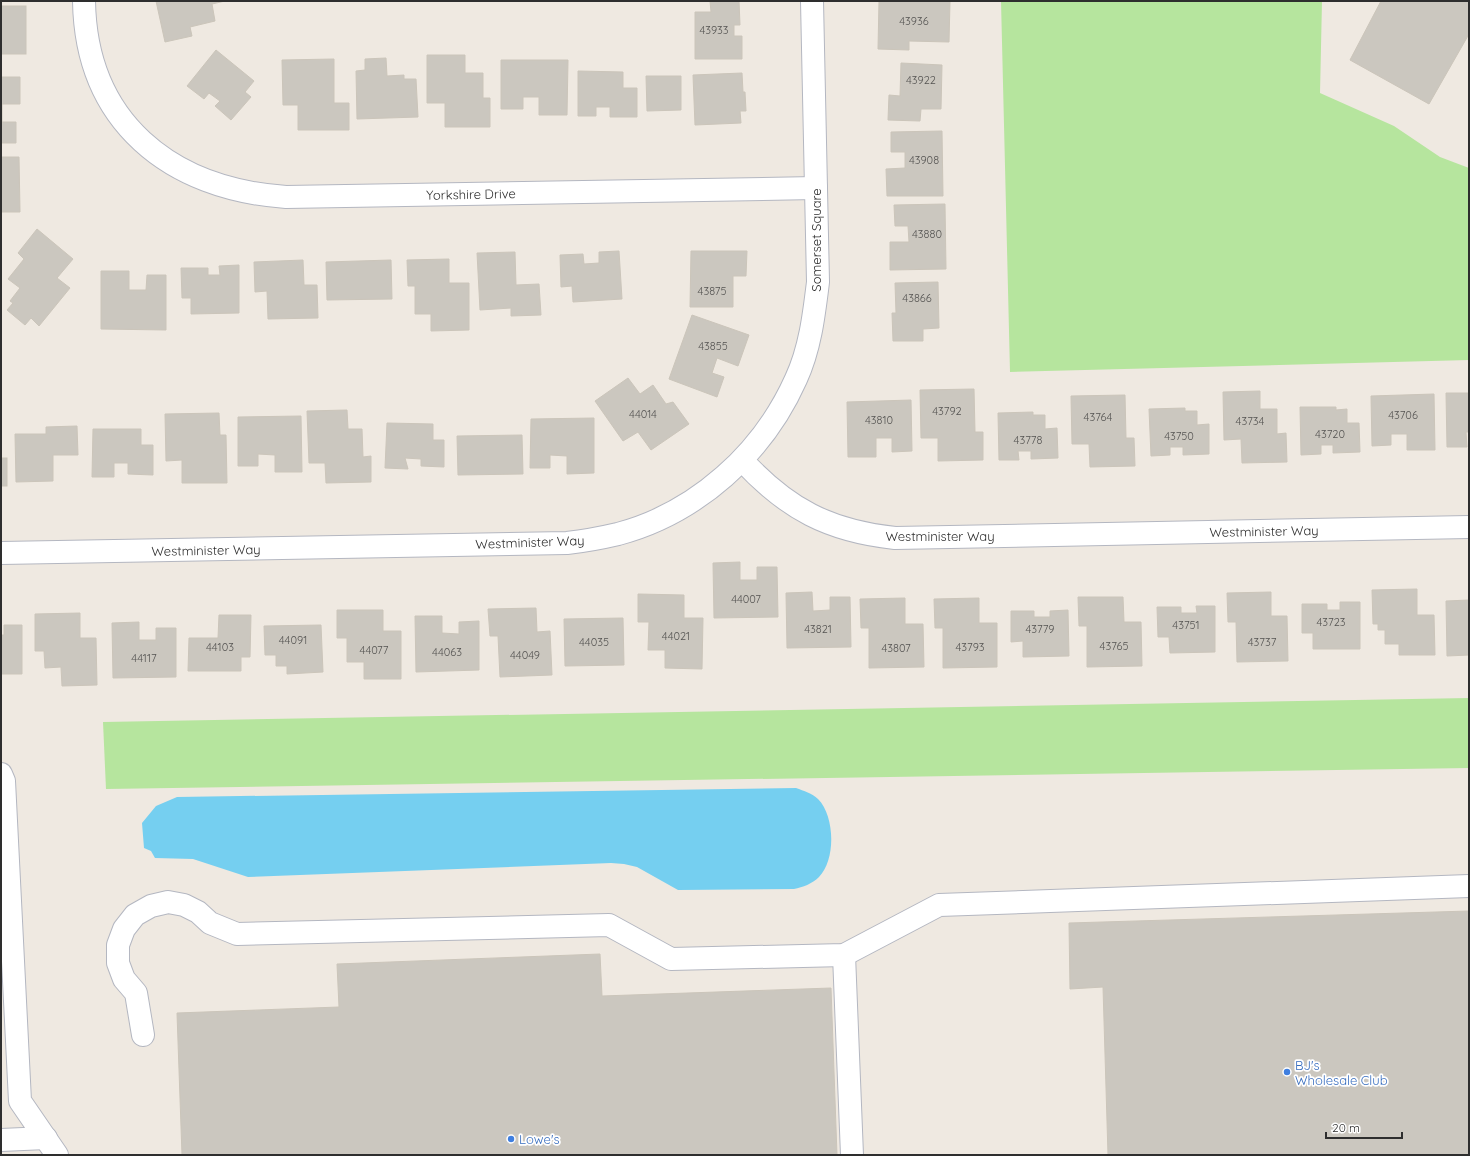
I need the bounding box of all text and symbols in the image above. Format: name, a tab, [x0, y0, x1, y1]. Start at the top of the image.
house number: 43936	[899, 14, 929, 28]
house number: 43933	[699, 23, 729, 37]
house number: 43922	[906, 73, 936, 87]
house number: 43908	[909, 153, 939, 167]
street label: Yorkshire Drive	[426, 185, 516, 203]
street label: Somerset Square	[808, 188, 824, 292]
house number: 43880	[912, 227, 942, 241]
house number: 43875	[698, 284, 726, 298]
house number: 43866	[902, 291, 932, 305]
house number: 43855	[698, 339, 728, 353]
house number: 43792	[932, 404, 962, 418]
house number: 44014	[629, 407, 657, 421]
house number: 43706	[1388, 408, 1418, 422]
house number: 43764	[1084, 410, 1113, 424]
house number: 43810	[865, 413, 893, 427]
house number: 43734	[1236, 414, 1265, 428]
house number: 43720	[1315, 427, 1345, 441]
house number: 43750	[1164, 429, 1194, 443]
house number: 43778	[1014, 433, 1042, 447]
street label: Westminister Way	[1209, 522, 1319, 540]
street label: Westminister Way	[885, 528, 995, 544]
street label: Westminister Way	[475, 532, 585, 552]
street label: Westminister Way	[151, 541, 261, 559]
house number: 44007	[731, 592, 761, 606]
house number: 43723	[1316, 615, 1346, 629]
house number: 43751	[1172, 618, 1200, 632]
house number: 43821	[804, 622, 832, 636]
house number: 43779	[1026, 622, 1055, 636]
house number: 44021	[662, 629, 690, 643]
house number: 44091	[279, 633, 307, 647]
house number: 44035	[579, 635, 609, 649]
house number: 43737	[1248, 635, 1277, 649]
house number: 43765	[1100, 639, 1128, 653]
house number: 44103	[206, 640, 234, 654]
house number: 43793	[955, 640, 985, 654]
house number: 43807	[881, 641, 911, 655]
house number: 44077	[360, 643, 389, 657]
house number: 44063	[432, 645, 462, 659]
house number: 44049	[510, 648, 540, 662]
house number: 44117	[131, 651, 157, 665]
place label: BJ's Wholesale Club	[1295, 1057, 1388, 1088]
marker: BJ's Wholesale Club	[1282, 1067, 1292, 1077]
scale bar	[1326, 1114, 1402, 1140]
text: 20 m	[1332, 1120, 1360, 1135]
place label: Lowe's	[519, 1131, 560, 1147]
marker: Lowe's	[506, 1134, 516, 1144]

